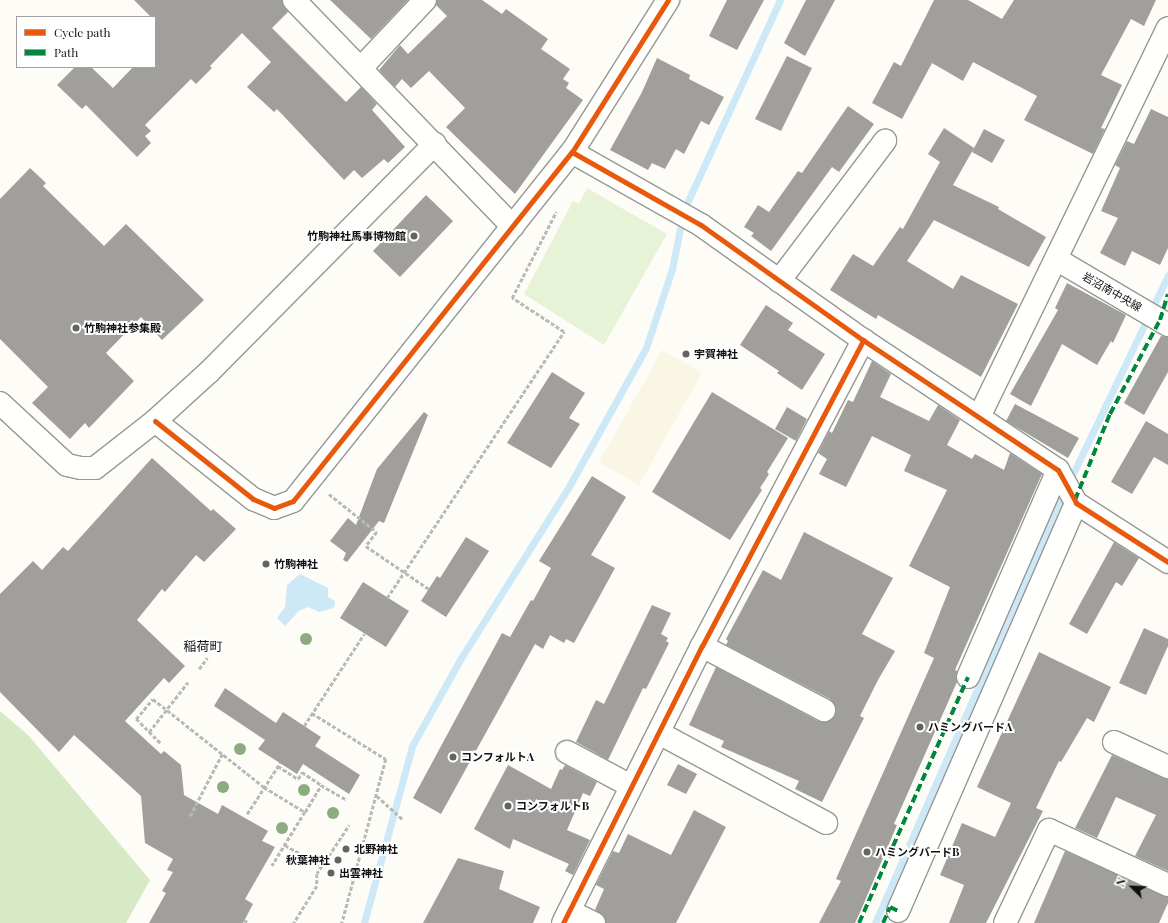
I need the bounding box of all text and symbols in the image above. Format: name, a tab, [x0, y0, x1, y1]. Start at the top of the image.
legend	[16, 16, 156, 68]
text: Cycle path	[54, 24, 111, 40]
text: Path	[54, 44, 78, 60]
place label: 竹駒神社馬事博物館	[307, 229, 406, 243]
marker: 竹駒神社馬事博物館	[409, 231, 419, 241]
street label: 岩沼南中央線	[1080, 270, 1144, 314]
place label: 竹駒神社参集殿	[84, 321, 161, 335]
marker: 竹駒神社参集殿	[71, 323, 81, 333]
place label: 宇賀神社	[694, 347, 738, 361]
marker: 宇賀神社	[681, 349, 691, 359]
place label: 竹駒神社	[274, 557, 318, 571]
marker: 竹駒神社	[261, 559, 271, 569]
district label: 稲荷町	[184, 638, 222, 654]
place label: ハミングバードA	[928, 720, 1012, 734]
marker: ハミングバードA	[915, 722, 925, 732]
place label: コンフォルトA	[461, 750, 534, 764]
marker: コンフォルトA	[448, 752, 458, 762]
place label: コンフォルトB	[516, 799, 589, 813]
marker: コンフォルトB	[503, 801, 513, 811]
place label: 北野神社	[354, 842, 398, 856]
marker: 北野神社	[341, 844, 351, 854]
place label: ハミングバードB	[875, 845, 959, 859]
marker: ハミングバードB	[862, 847, 872, 857]
place label: 秋葉神社	[286, 853, 330, 867]
marker: 秋葉神社	[333, 855, 343, 865]
place label: 出雲神社	[339, 866, 383, 880]
north arrow	[1112, 867, 1152, 907]
marker: 出雲神社	[326, 868, 336, 878]
text: N	[1112, 875, 1129, 889]

